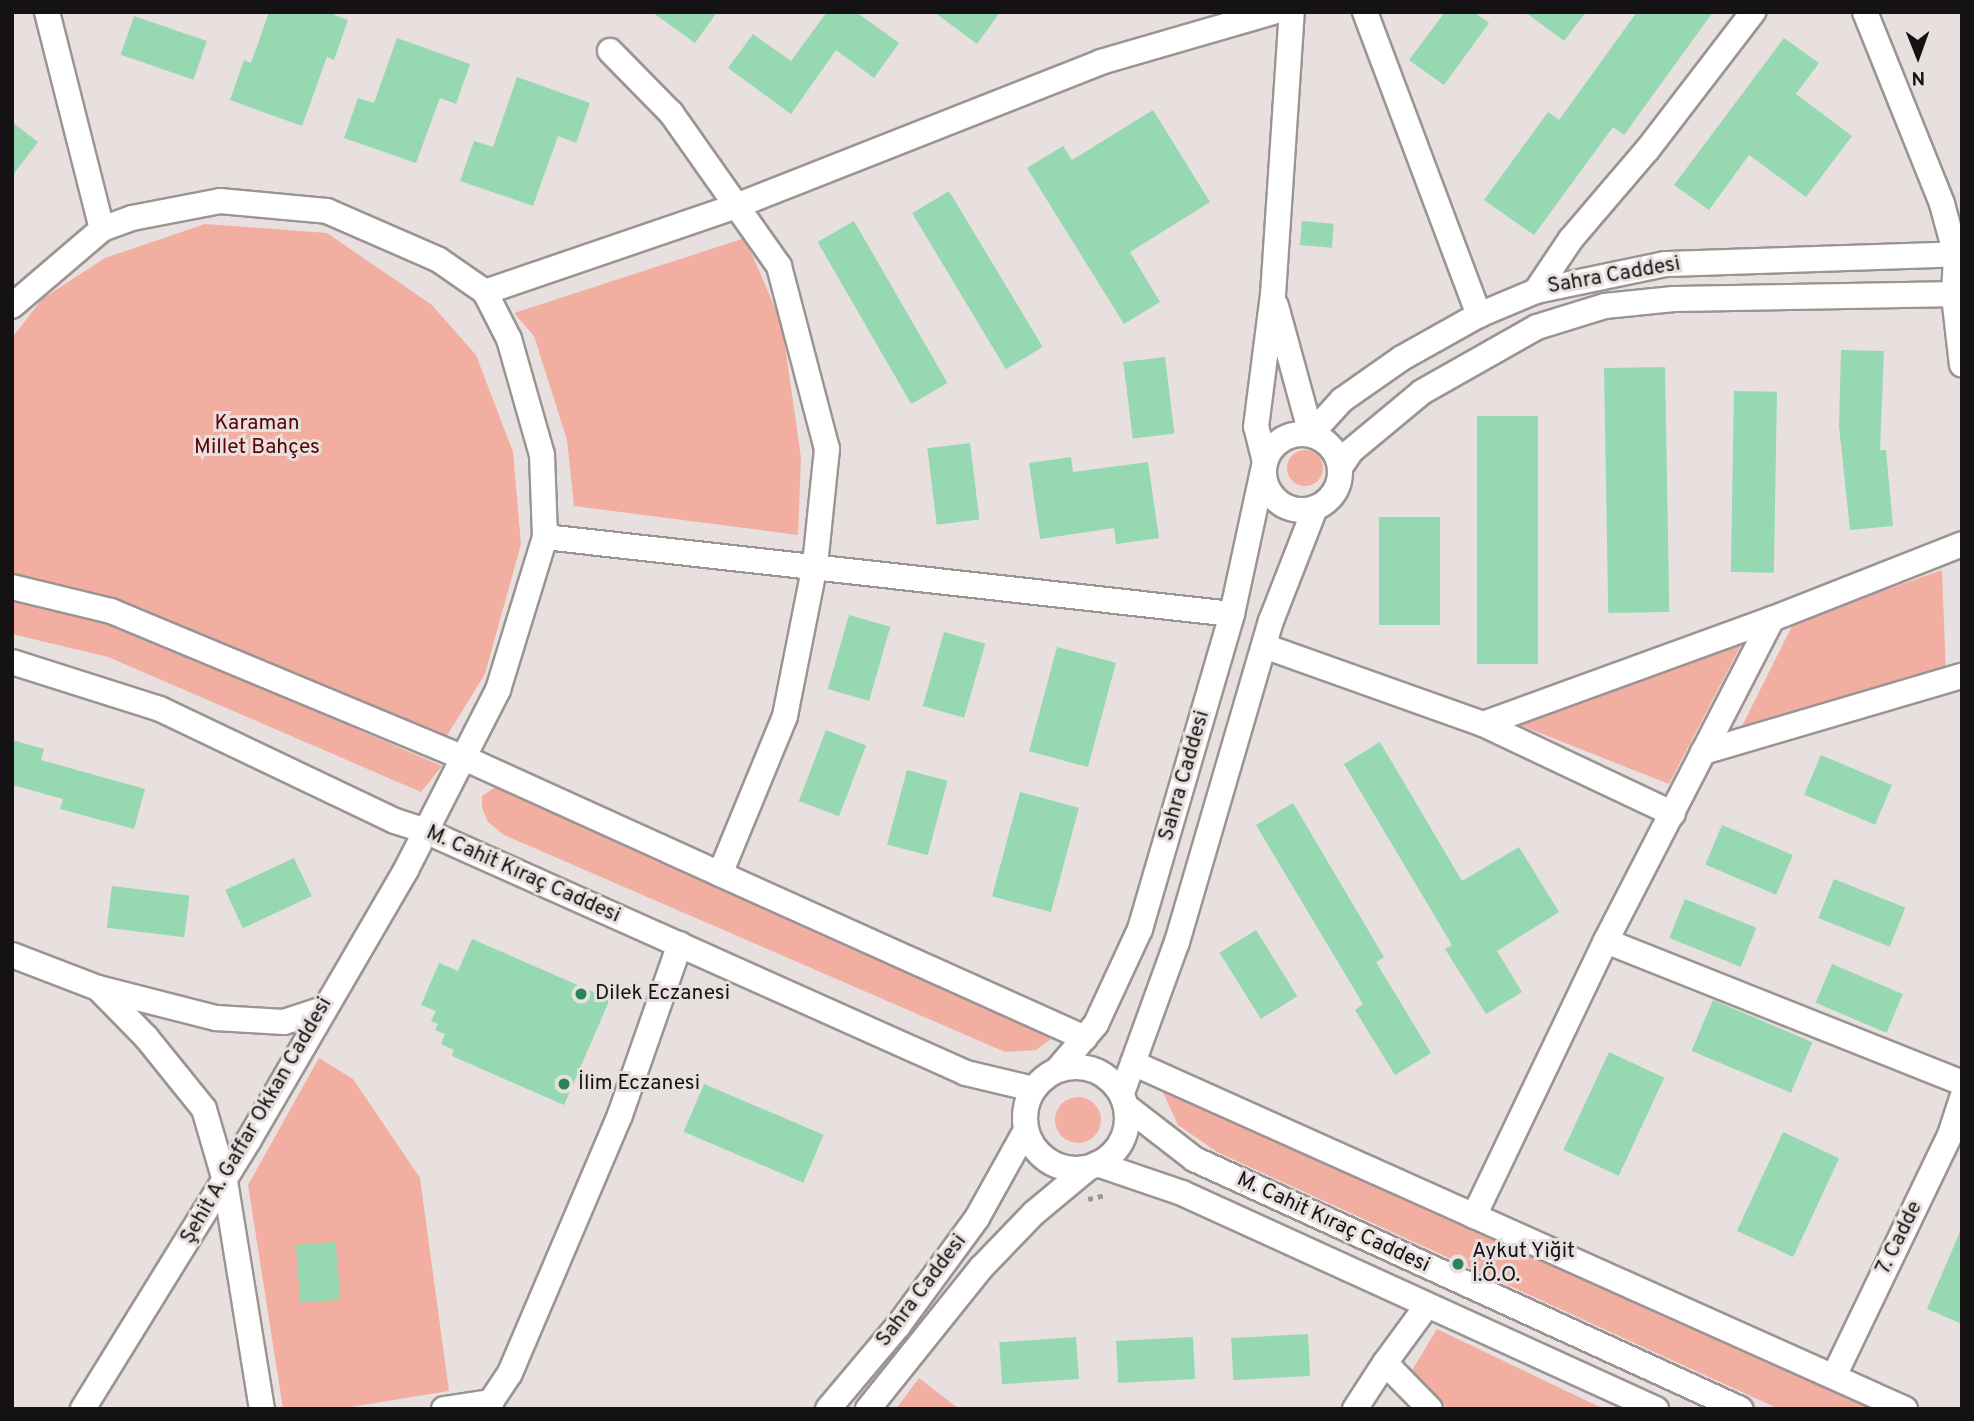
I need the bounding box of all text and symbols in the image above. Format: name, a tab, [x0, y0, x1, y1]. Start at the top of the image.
north arrow	[1883, 21, 1953, 91]
text: N	[1911, 65, 1925, 89]
street label: Sahra Caddesi	[1546, 252, 1682, 300]
park label: Karaman Millet Bahçes	[194, 411, 320, 461]
street label: Sahra Caddesi	[1154, 708, 1216, 844]
street label: M. Cahit Kıraç Caddesi	[422, 821, 624, 929]
place label: Dilek Eczanesi	[595, 981, 730, 1007]
marker: Dilek Eczanesi	[573, 986, 589, 1002]
street label: Şehit A. Gaffar Okkan Caddesi	[176, 993, 338, 1249]
place label: İlim Eczanesi	[578, 1071, 700, 1097]
marker: İlim Eczanesi	[556, 1076, 572, 1092]
street label: M. Cahit Kıraç Caddesi	[1233, 1167, 1433, 1279]
street label: 7. Cadde	[1871, 1197, 1929, 1279]
street label: Sahra Caddesi	[872, 1230, 972, 1352]
place label: Aykut Yiğit İ.Ö.O.	[1472, 1239, 1576, 1289]
marker: Aykut Yiğit İ.Ö.O.	[1450, 1256, 1466, 1272]

